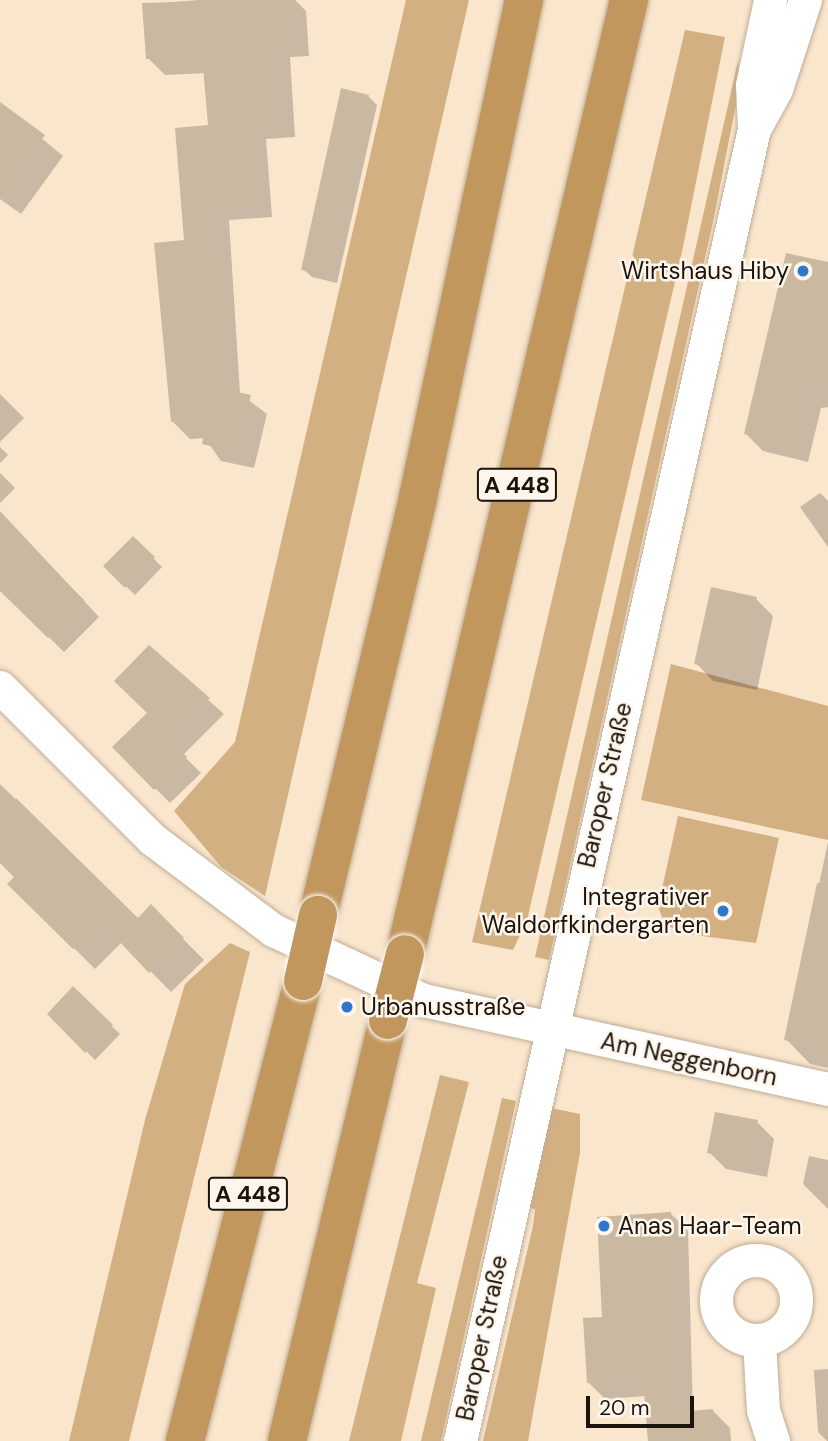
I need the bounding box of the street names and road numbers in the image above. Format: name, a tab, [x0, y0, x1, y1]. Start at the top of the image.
road number: A 448	[477, 466, 557, 505]
street label: Baroper Straße	[572, 700, 638, 870]
street label: Am Neggenborn	[598, 1026, 780, 1092]
road number: A 448	[208, 1175, 288, 1214]
street label: Baroper Straße	[450, 1253, 514, 1423]

